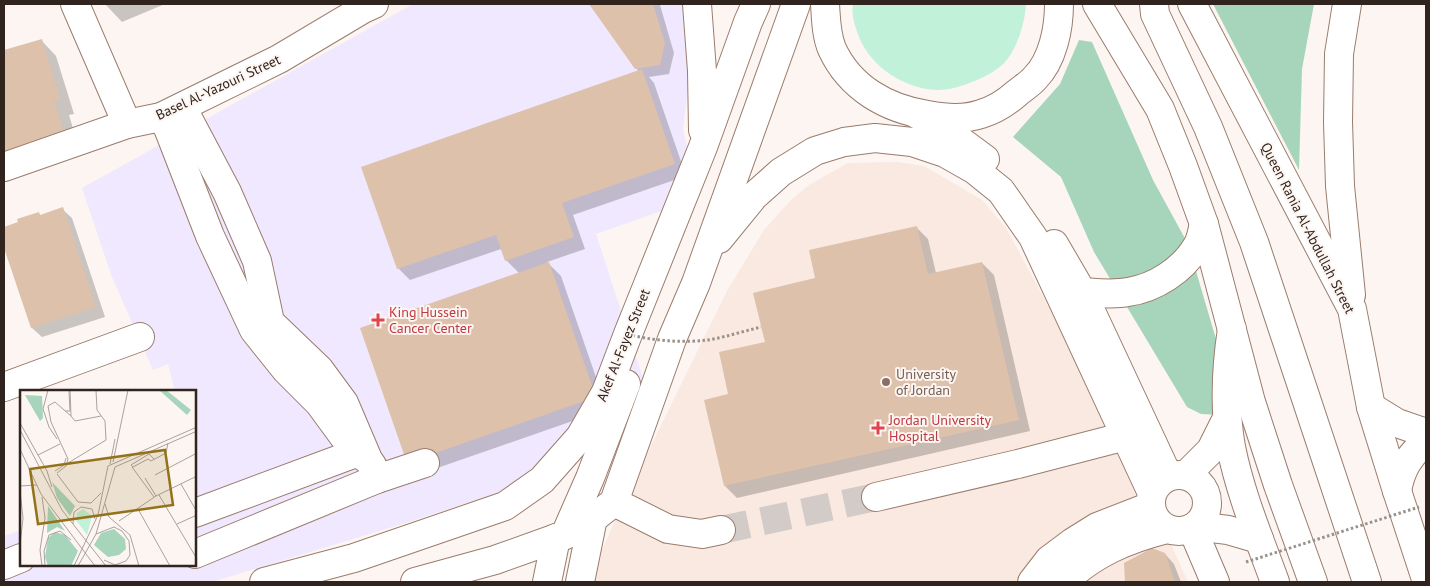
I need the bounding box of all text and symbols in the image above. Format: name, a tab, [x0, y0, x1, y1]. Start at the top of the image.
street label: Basel Al-Yazouri Street	[153, 50, 283, 124]
street label: Queen Rania Al-Abdullah Street	[1257, 139, 1359, 317]
street label: Akef Al-Fayez Street	[592, 286, 654, 404]
place label: King Hussein Cancer Center	[389, 303, 472, 337]
marker: King Hussein Cancer Center	[371, 313, 385, 327]
place label: University of Jordan	[896, 365, 956, 399]
marker: University of Jordan	[880, 376, 892, 388]
inset map	[20, 390, 196, 566]
place label: Jordan University Hospital	[888, 411, 992, 445]
marker: Jordan University Hospital	[871, 421, 885, 435]

